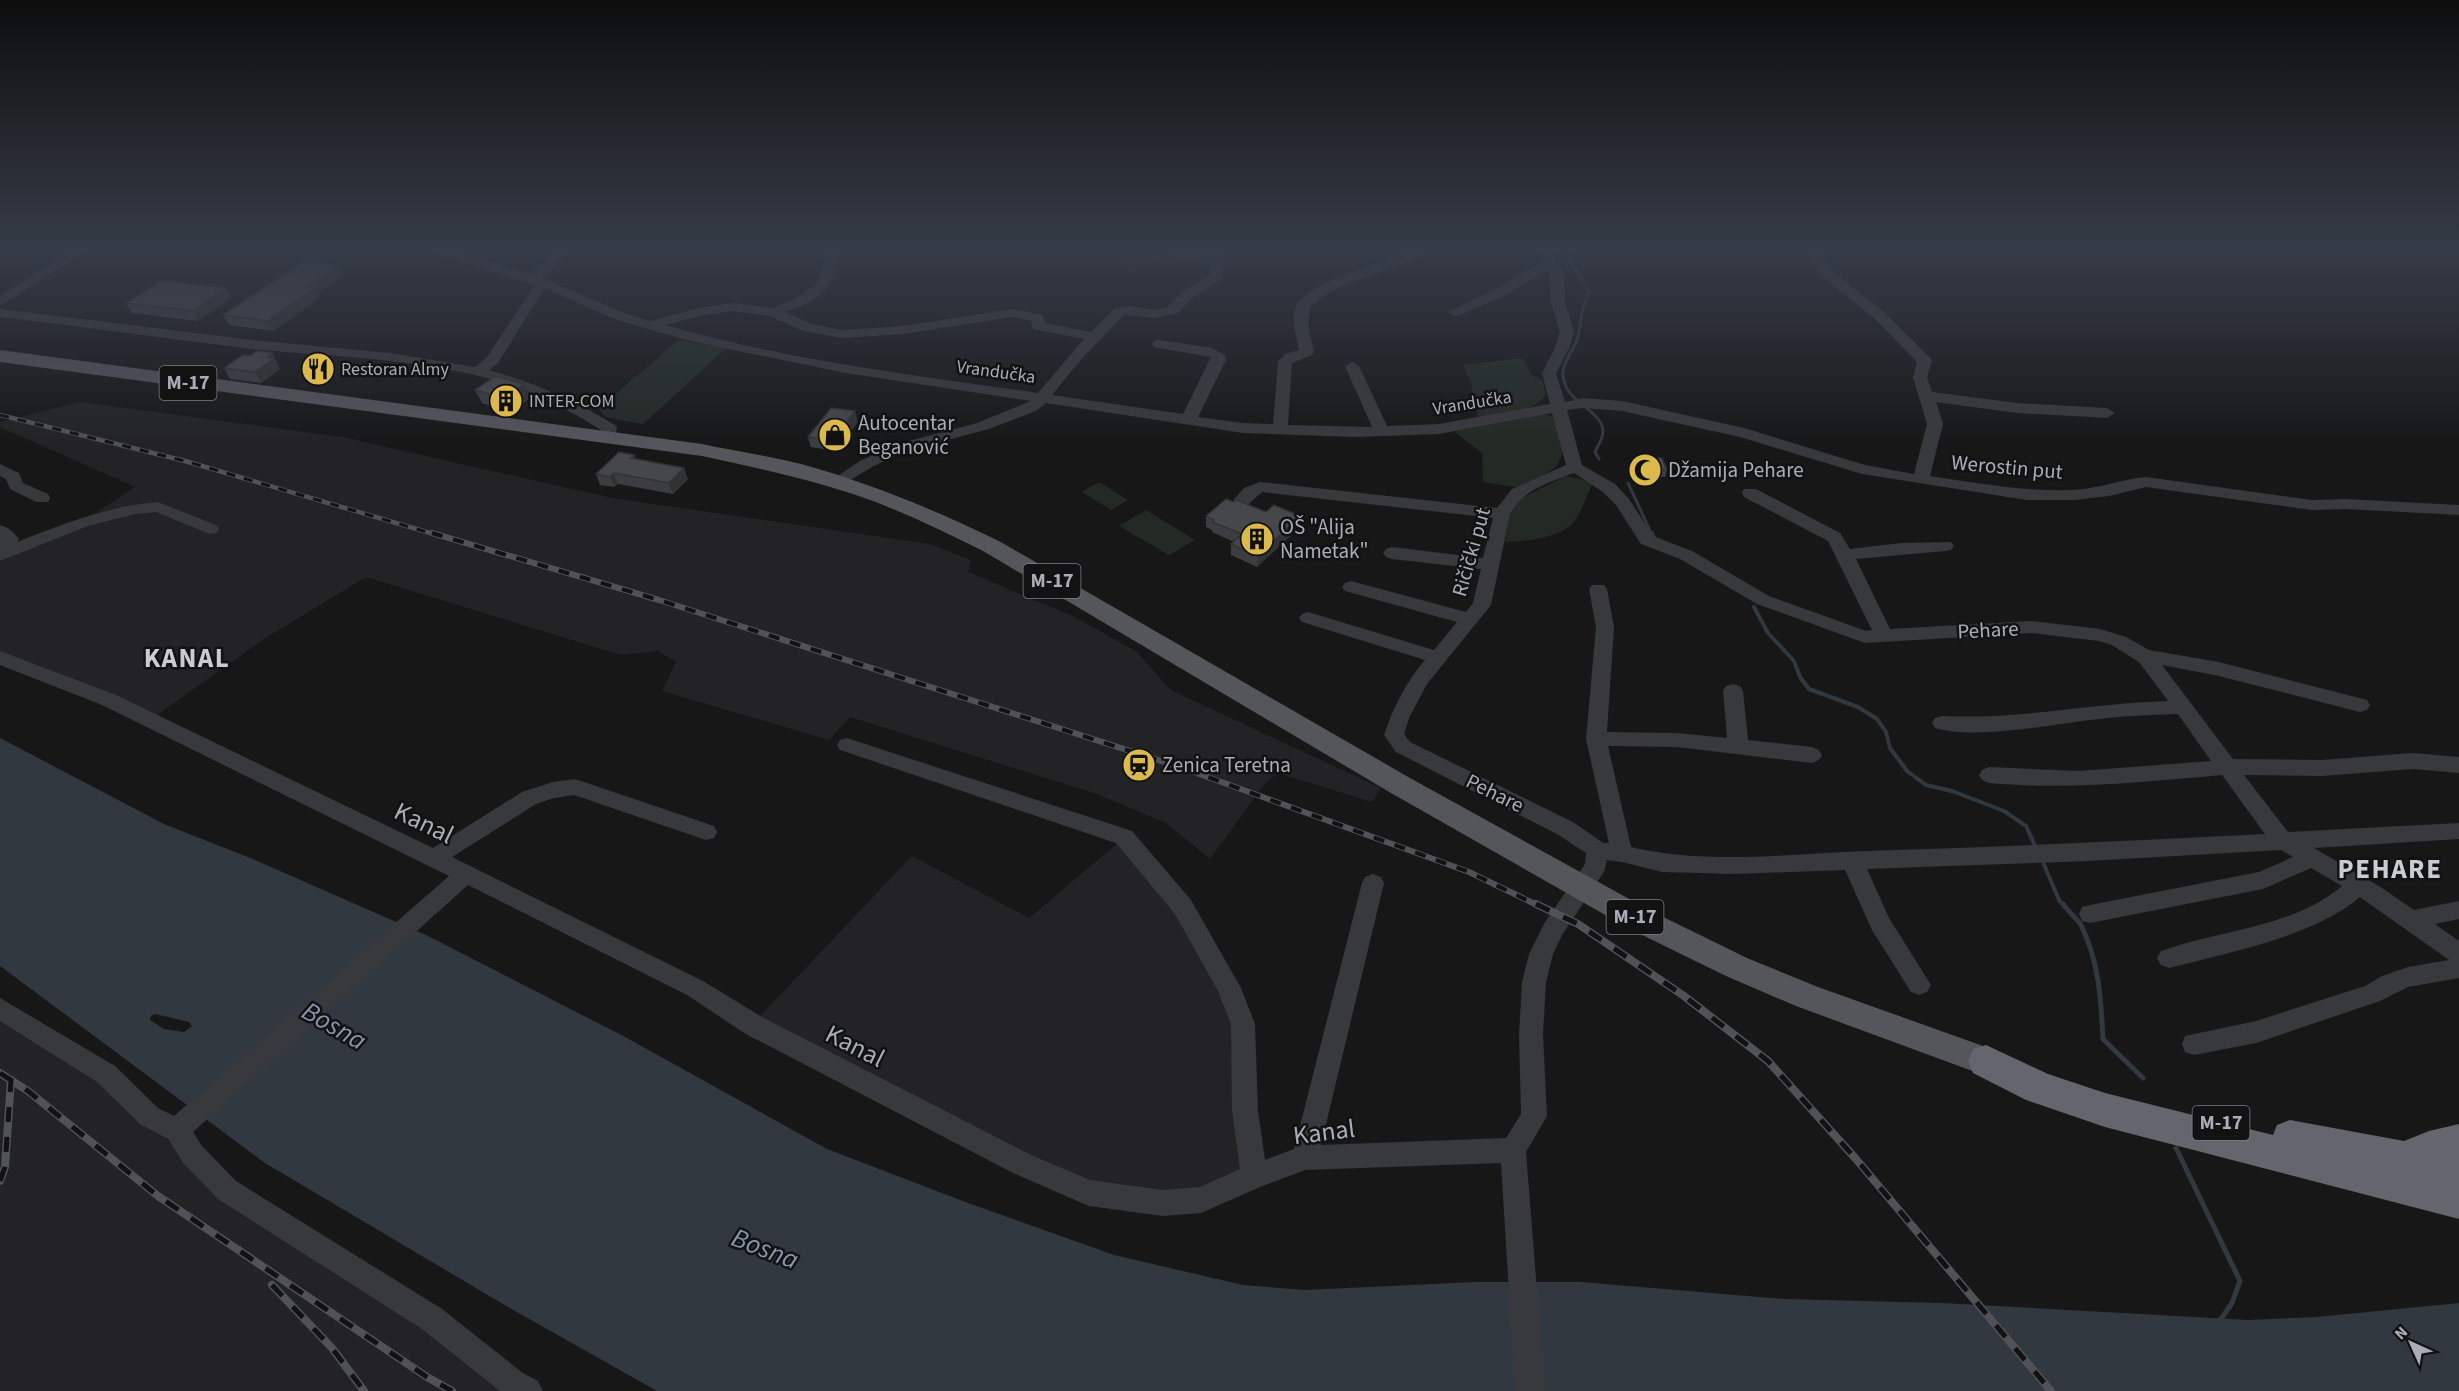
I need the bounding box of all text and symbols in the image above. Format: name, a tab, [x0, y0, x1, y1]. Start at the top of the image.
restaurant icon: Restoran Almy	[300, 351, 336, 387]
street label: Vrandučka	[955, 354, 1037, 390]
place label: Restoran Almy	[341, 357, 449, 382]
road number: M-17	[160, 366, 216, 400]
building icon: INTER-COM	[488, 383, 524, 419]
street label: Vrandučka	[1431, 384, 1513, 422]
place label: INTER-COM	[529, 389, 615, 414]
place label: Autocentar Beganović	[858, 408, 955, 462]
shop icon: Autocentar Beganović	[817, 417, 853, 453]
street label: Werostin put	[1950, 447, 2064, 487]
mosque icon: Džamija Pehare	[1627, 452, 1663, 488]
place label: Džamija Pehare	[1668, 455, 1804, 485]
street label: Ričički put	[1444, 504, 1498, 600]
place label: OŠ "Alija Nametak"	[1280, 512, 1368, 566]
building icon: OŠ "Alija Nametak"	[1239, 521, 1275, 557]
road number: M-17	[1024, 564, 1080, 598]
street label: Pehare	[1957, 613, 2019, 647]
district label: KANAL	[144, 639, 230, 678]
station icon: Zenica Teretna	[1121, 747, 1157, 783]
place label: Zenica Teretna	[1162, 750, 1291, 780]
street label: Pehare	[1461, 766, 1529, 820]
street label: Kanal	[388, 793, 460, 853]
district label: PEHARE	[2338, 850, 2442, 889]
road number: M-17	[1606, 900, 1664, 934]
water label: Bosna	[294, 992, 374, 1060]
street label: Kanal	[819, 1015, 891, 1077]
road number: M-17	[2192, 1106, 2250, 1140]
street label: Kanal	[1291, 1110, 1357, 1154]
water label: Bosna	[726, 1218, 804, 1280]
north arrow	[2381, 1313, 2441, 1373]
text: N	[2390, 1322, 2413, 1345]

